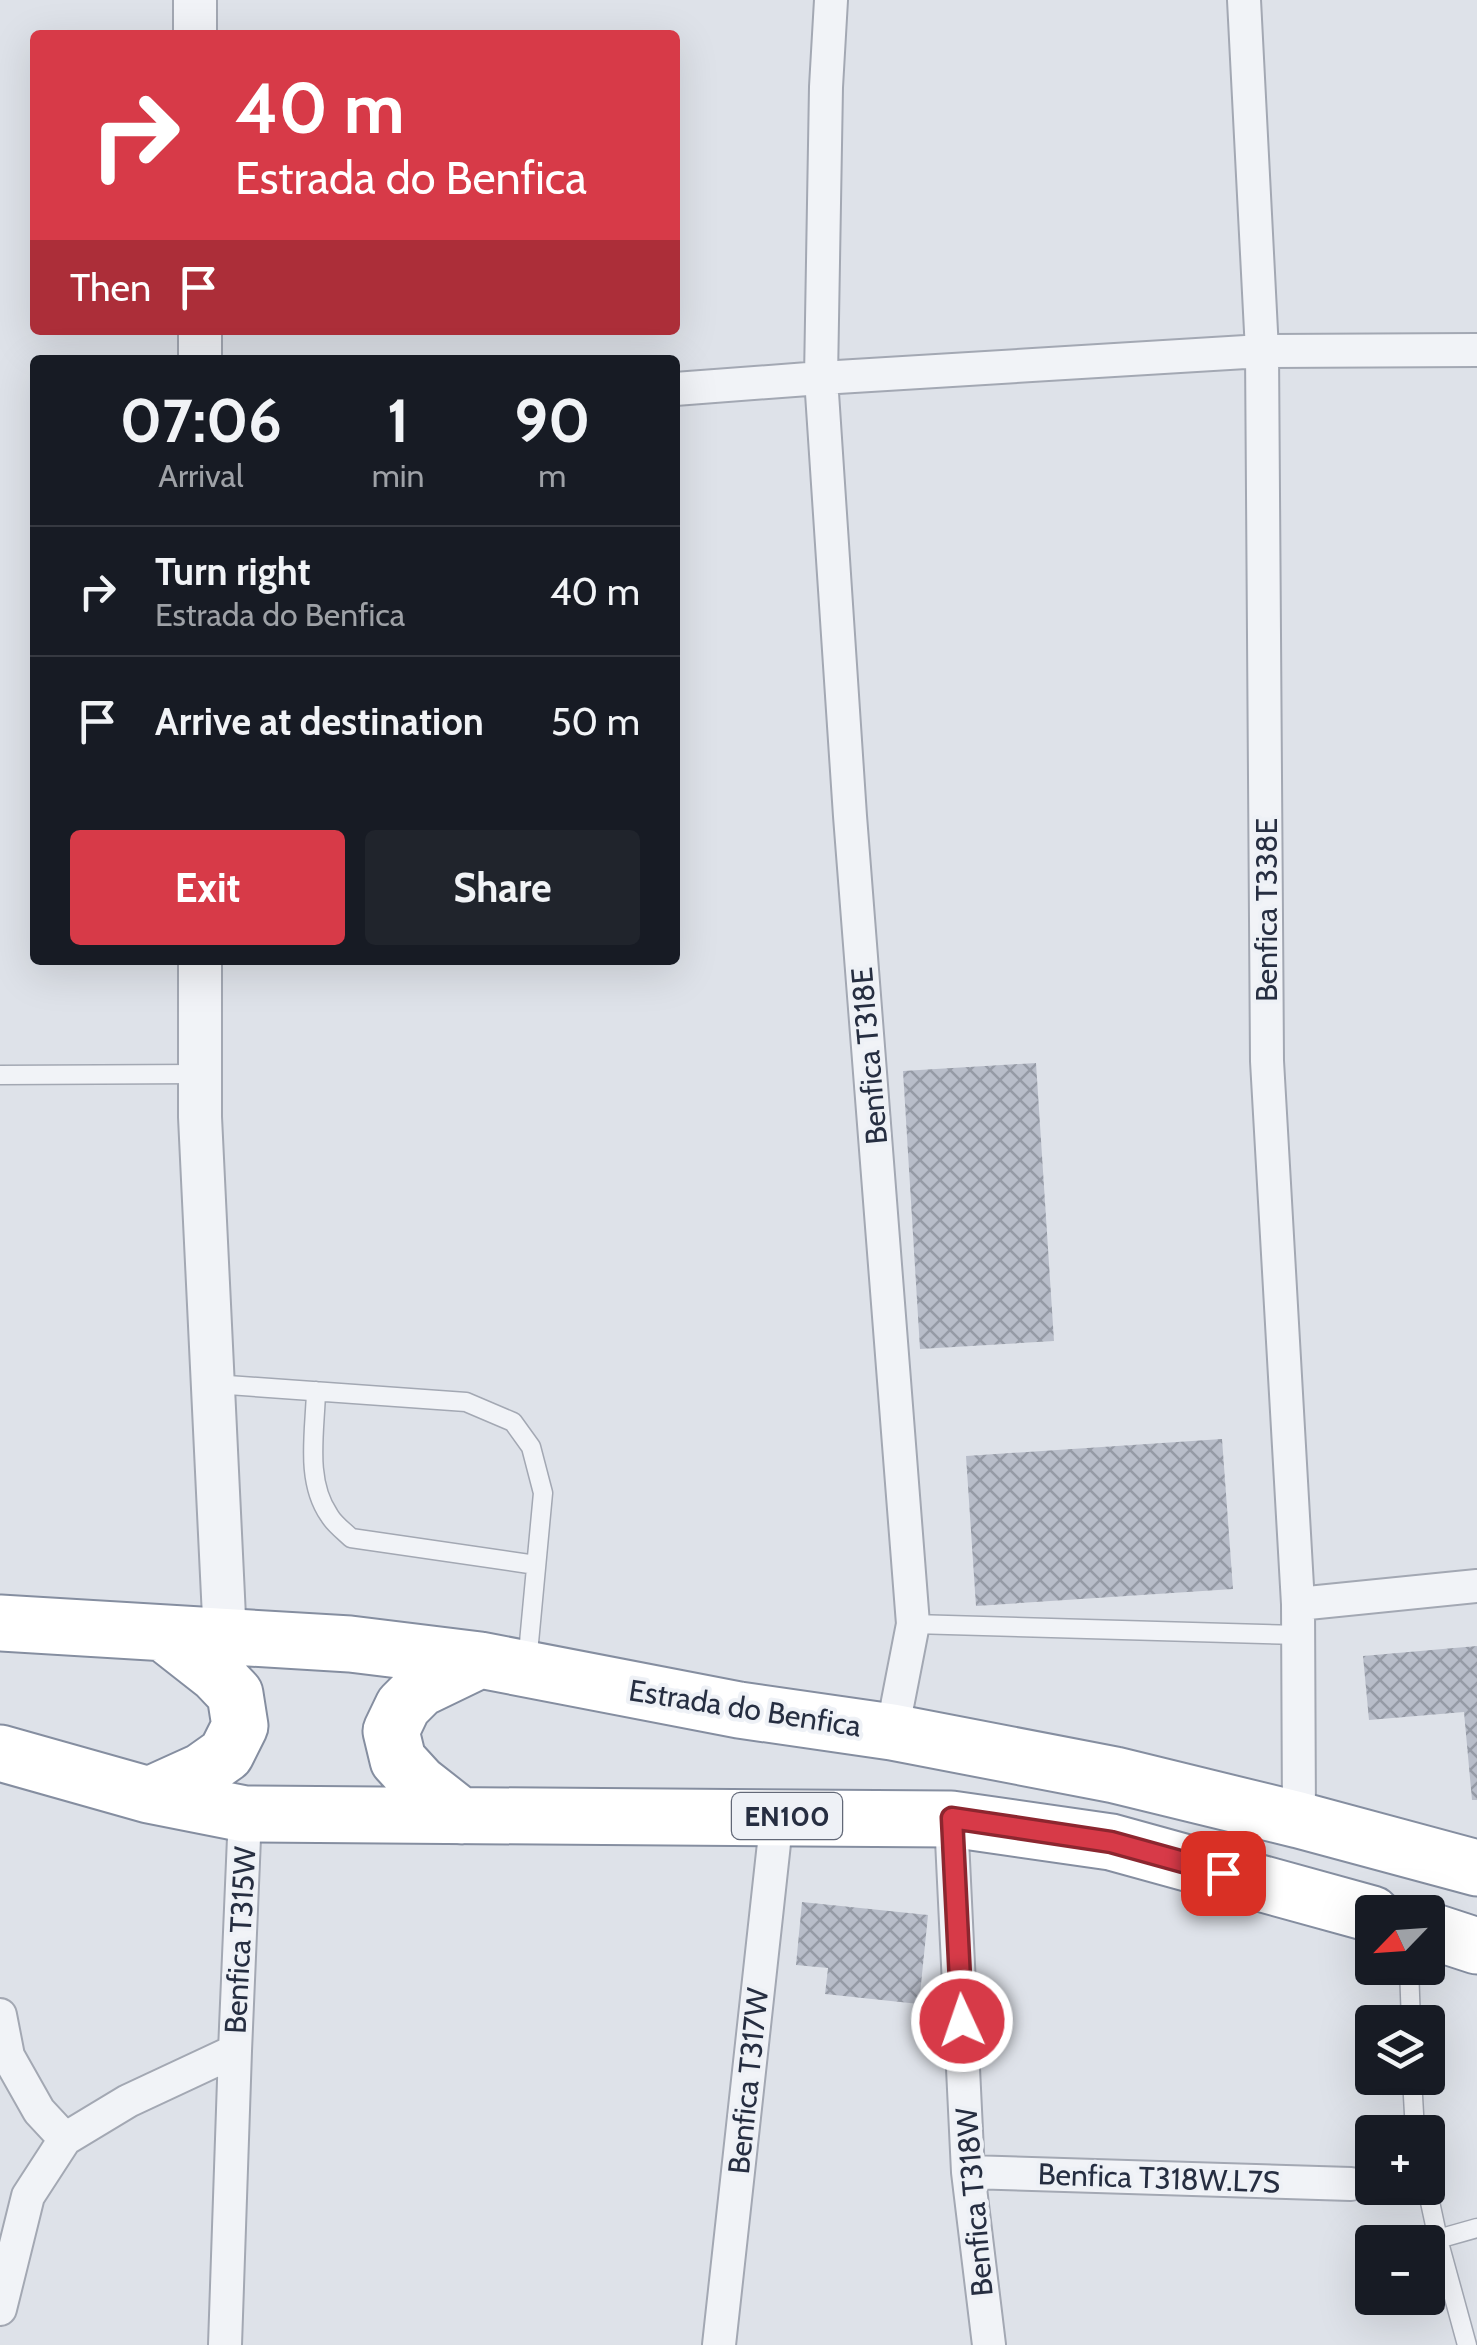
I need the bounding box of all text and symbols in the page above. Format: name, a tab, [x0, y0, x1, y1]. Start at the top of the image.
text: 40 m	[235, 65, 404, 151]
icon: right	[70, 70, 200, 200]
text: Estrada do Benfica	[235, 151, 587, 205]
icon: arrive	[171, 260, 226, 315]
text: Then	[70, 264, 151, 311]
text: 07:06	[120, 384, 282, 457]
text: 1	[387, 384, 409, 457]
text: 90	[514, 384, 590, 457]
text: Arrival	[158, 456, 243, 495]
text: min	[372, 456, 425, 495]
text: m	[538, 456, 566, 495]
text: Turn right	[155, 548, 311, 595]
icon: right	[70, 564, 125, 619]
text: 40 m	[550, 568, 640, 615]
text: Estrada do Benfica	[155, 595, 405, 634]
icon: arrive	[70, 694, 125, 749]
text: Arrive at destination	[155, 698, 484, 745]
text: 50 m	[551, 698, 640, 745]
street label: Benfica T338E	[1248, 818, 1285, 1002]
button: Exit	[70, 830, 345, 945]
button: Share	[365, 830, 640, 945]
street label: Benfica T318E	[843, 966, 895, 1146]
street label: Estrada do Benfica	[626, 1671, 864, 1745]
road number: EN100	[732, 1793, 842, 1839]
pin	[1181, 1831, 1266, 1916]
street label: Benfica T315W	[217, 1845, 263, 2035]
icon: arrive	[1196, 1846, 1251, 1901]
north arrow	[1355, 1895, 1445, 1985]
map controls	[1355, 1895, 1445, 2315]
position arrow	[910, 1969, 1014, 2073]
street label: Benfica T317W	[720, 1985, 776, 2176]
button: layers	[1355, 2005, 1445, 2095]
street label: Benfica T318W	[947, 2105, 1001, 2298]
button: +	[1355, 2115, 1445, 2205]
street label: Benfica T318W.L7S	[1037, 2155, 1281, 2201]
button: −	[1355, 2225, 1445, 2315]

